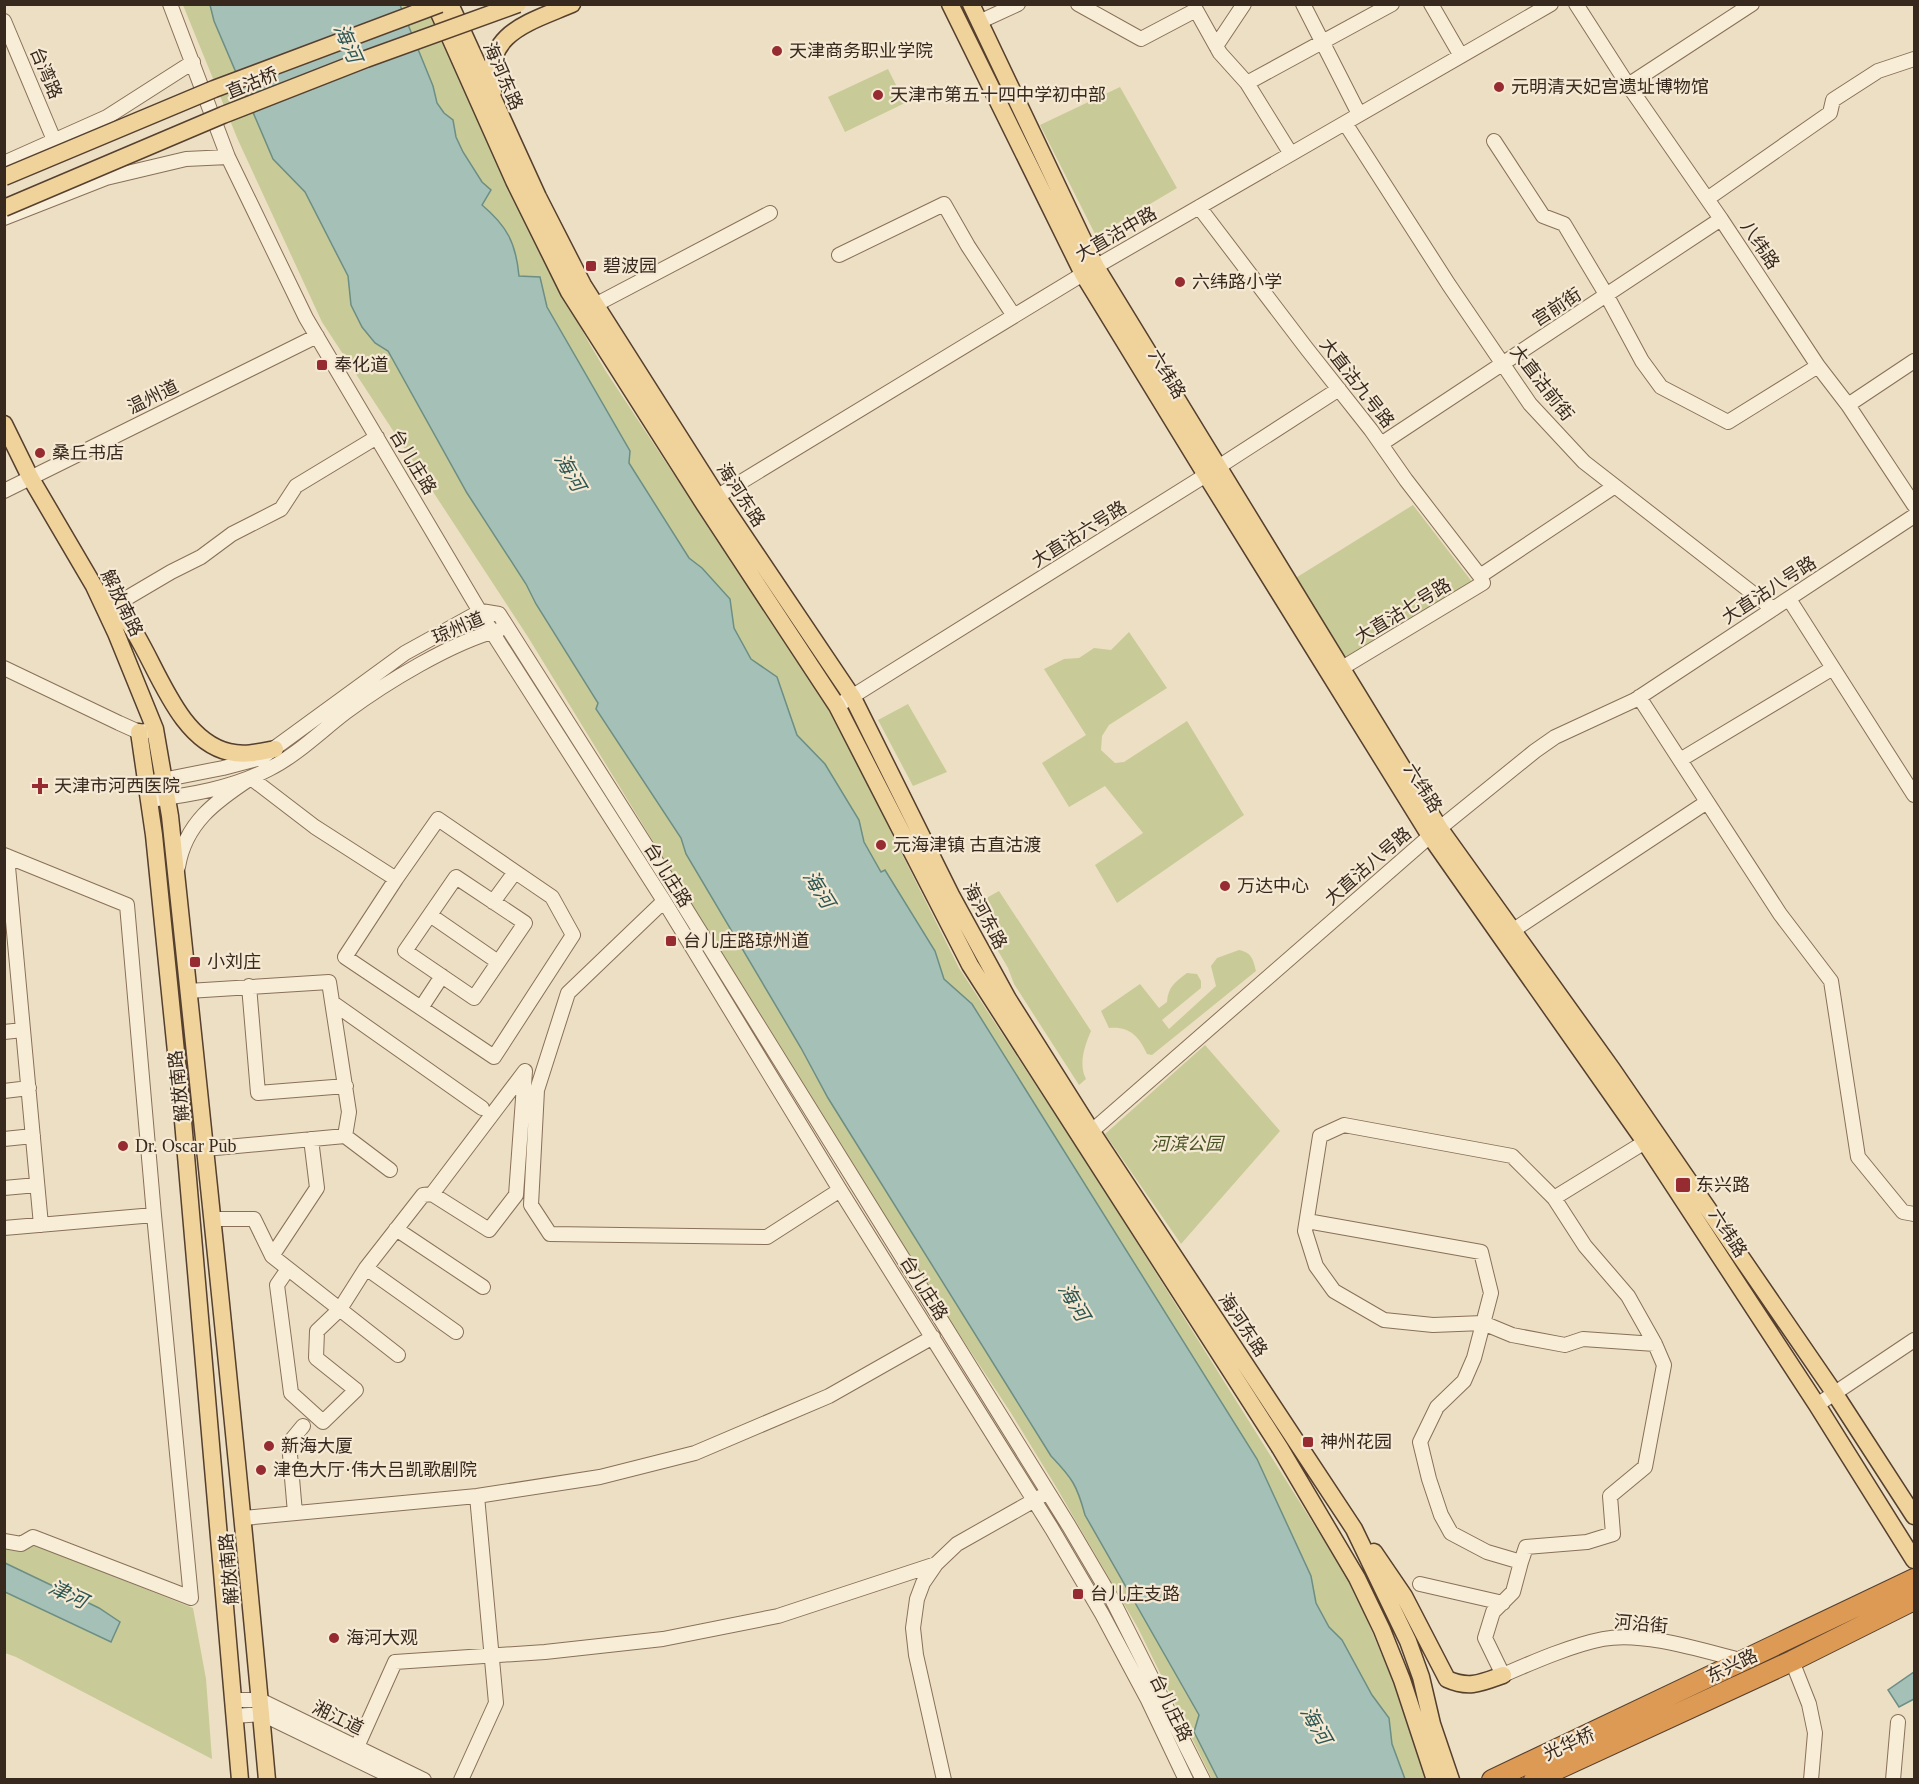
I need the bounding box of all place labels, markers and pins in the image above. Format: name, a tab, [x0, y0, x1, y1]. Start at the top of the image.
place label: 天津商务职业学院	[789, 41, 933, 61]
marker: 天津商务职业学院	[770, 44, 784, 58]
place label: 元明清天妃宫遗址博物馆	[1511, 77, 1709, 97]
marker: 元明清天妃宫遗址博物馆	[1492, 80, 1506, 94]
place label: 天津市第五十四中学初中部	[890, 85, 1106, 105]
marker: 天津市第五十四中学初中部	[871, 88, 885, 102]
place label: 碧波园	[603, 256, 657, 276]
marker: 碧波园	[584, 259, 598, 273]
place label: 六纬路小学	[1192, 272, 1282, 292]
marker: 六纬路小学	[1173, 275, 1187, 289]
place label: 奉化道	[334, 355, 388, 375]
marker: 奉化道	[315, 358, 329, 372]
place label: 桑丘书店	[52, 443, 124, 463]
marker: 桑丘书店	[33, 446, 47, 460]
place label: 天津市河西医院	[54, 776, 180, 796]
marker: 天津市河西医院	[31, 777, 49, 795]
place label: 元海津镇 古直沽渡	[893, 835, 1042, 855]
marker: 元海津镇 古直沽渡	[874, 838, 888, 852]
place label: 万达中心	[1237, 876, 1309, 896]
marker: 万达中心	[1218, 879, 1232, 893]
place label: 台儿庄路琼州道	[683, 931, 809, 951]
marker: 台儿庄路琼州道	[664, 934, 678, 948]
place label: 小刘庄	[207, 952, 261, 972]
marker: 小刘庄	[188, 955, 202, 969]
place label: Dr. Oscar Pub	[135, 1136, 237, 1156]
marker: Dr. Oscar Pub	[116, 1139, 130, 1153]
place label: 东兴路	[1696, 1175, 1750, 1195]
marker: 东兴路	[1674, 1176, 1692, 1194]
place label: 神州花园	[1320, 1432, 1392, 1452]
marker: 神州花园	[1301, 1435, 1315, 1449]
place label: 新海大厦	[281, 1436, 353, 1456]
marker: 新海大厦	[262, 1439, 276, 1453]
place label: 津色大厅·伟大吕凯歌剧院	[273, 1460, 477, 1480]
marker: 津色大厅·伟大吕凯歌剧院	[254, 1463, 268, 1477]
place label: 台儿庄支路	[1090, 1584, 1180, 1604]
marker: 台儿庄支路	[1071, 1587, 1085, 1601]
place label: 海河大观	[346, 1628, 418, 1648]
marker: 海河大观	[327, 1631, 341, 1645]

